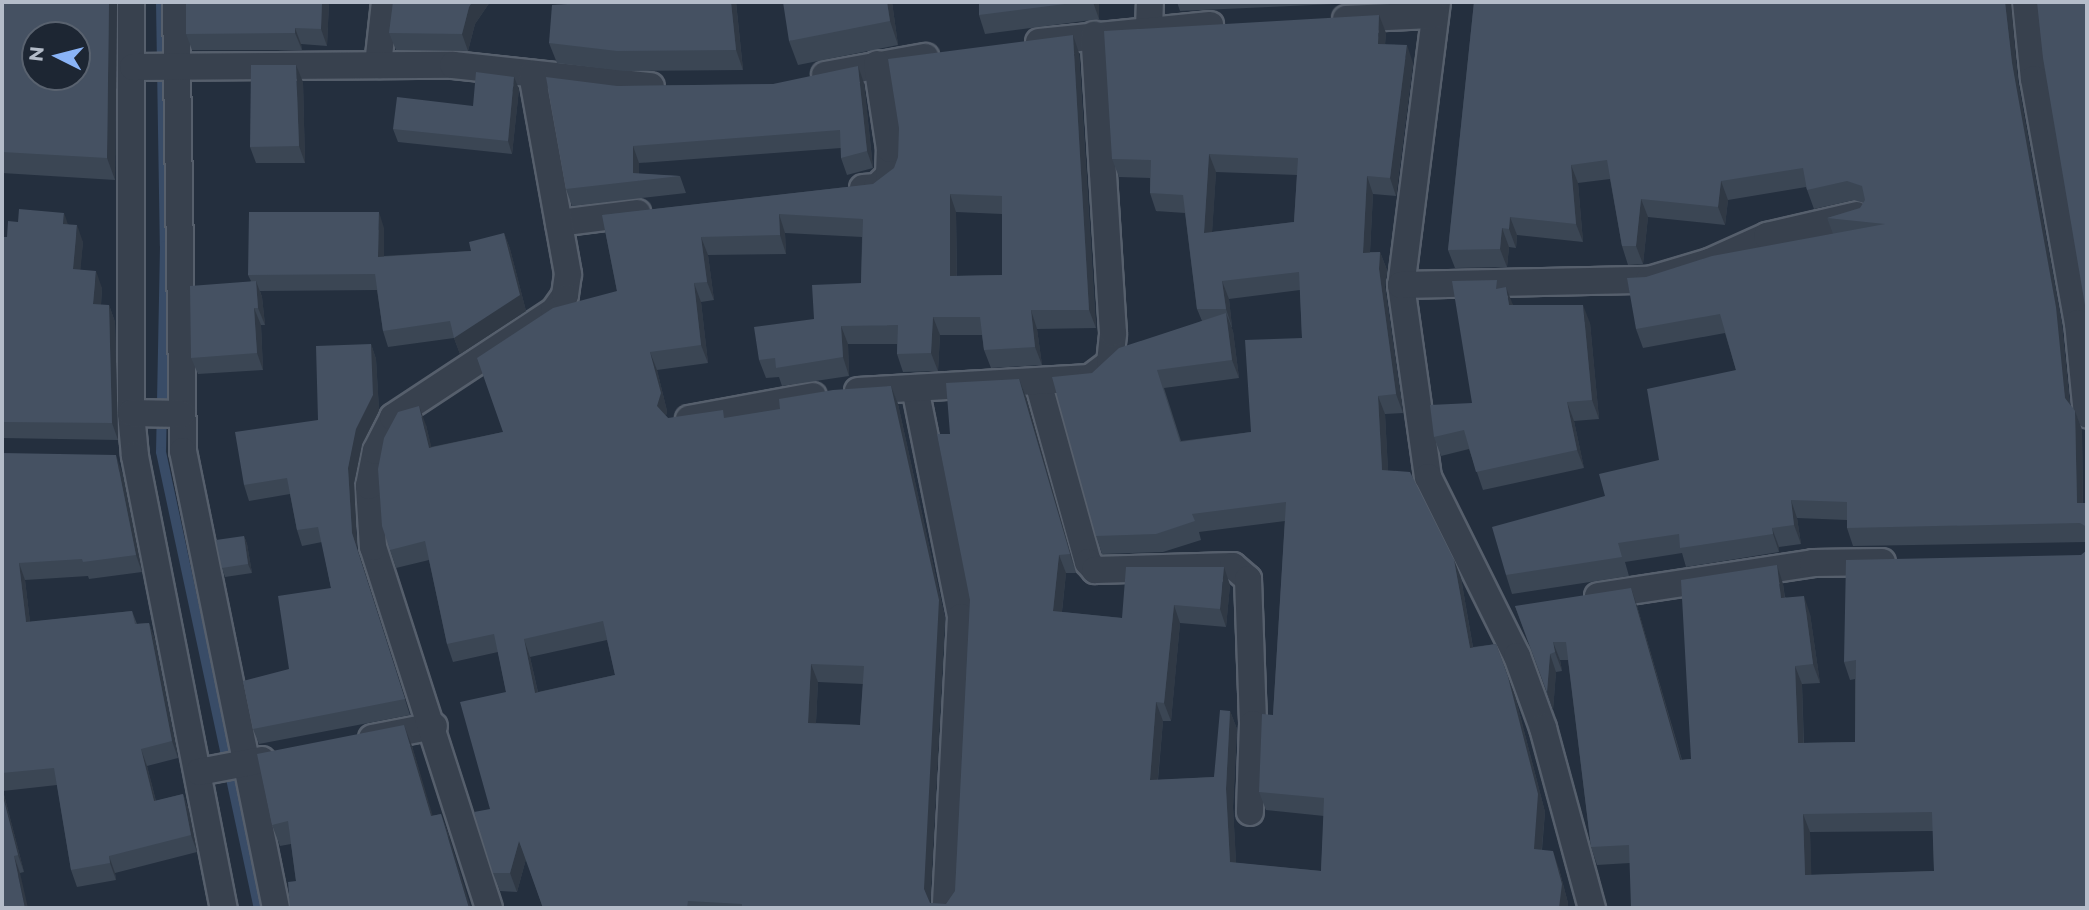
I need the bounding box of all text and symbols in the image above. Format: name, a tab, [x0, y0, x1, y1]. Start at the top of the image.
north arrow	[21, 21, 91, 91]
text: N	[24, 45, 49, 63]

